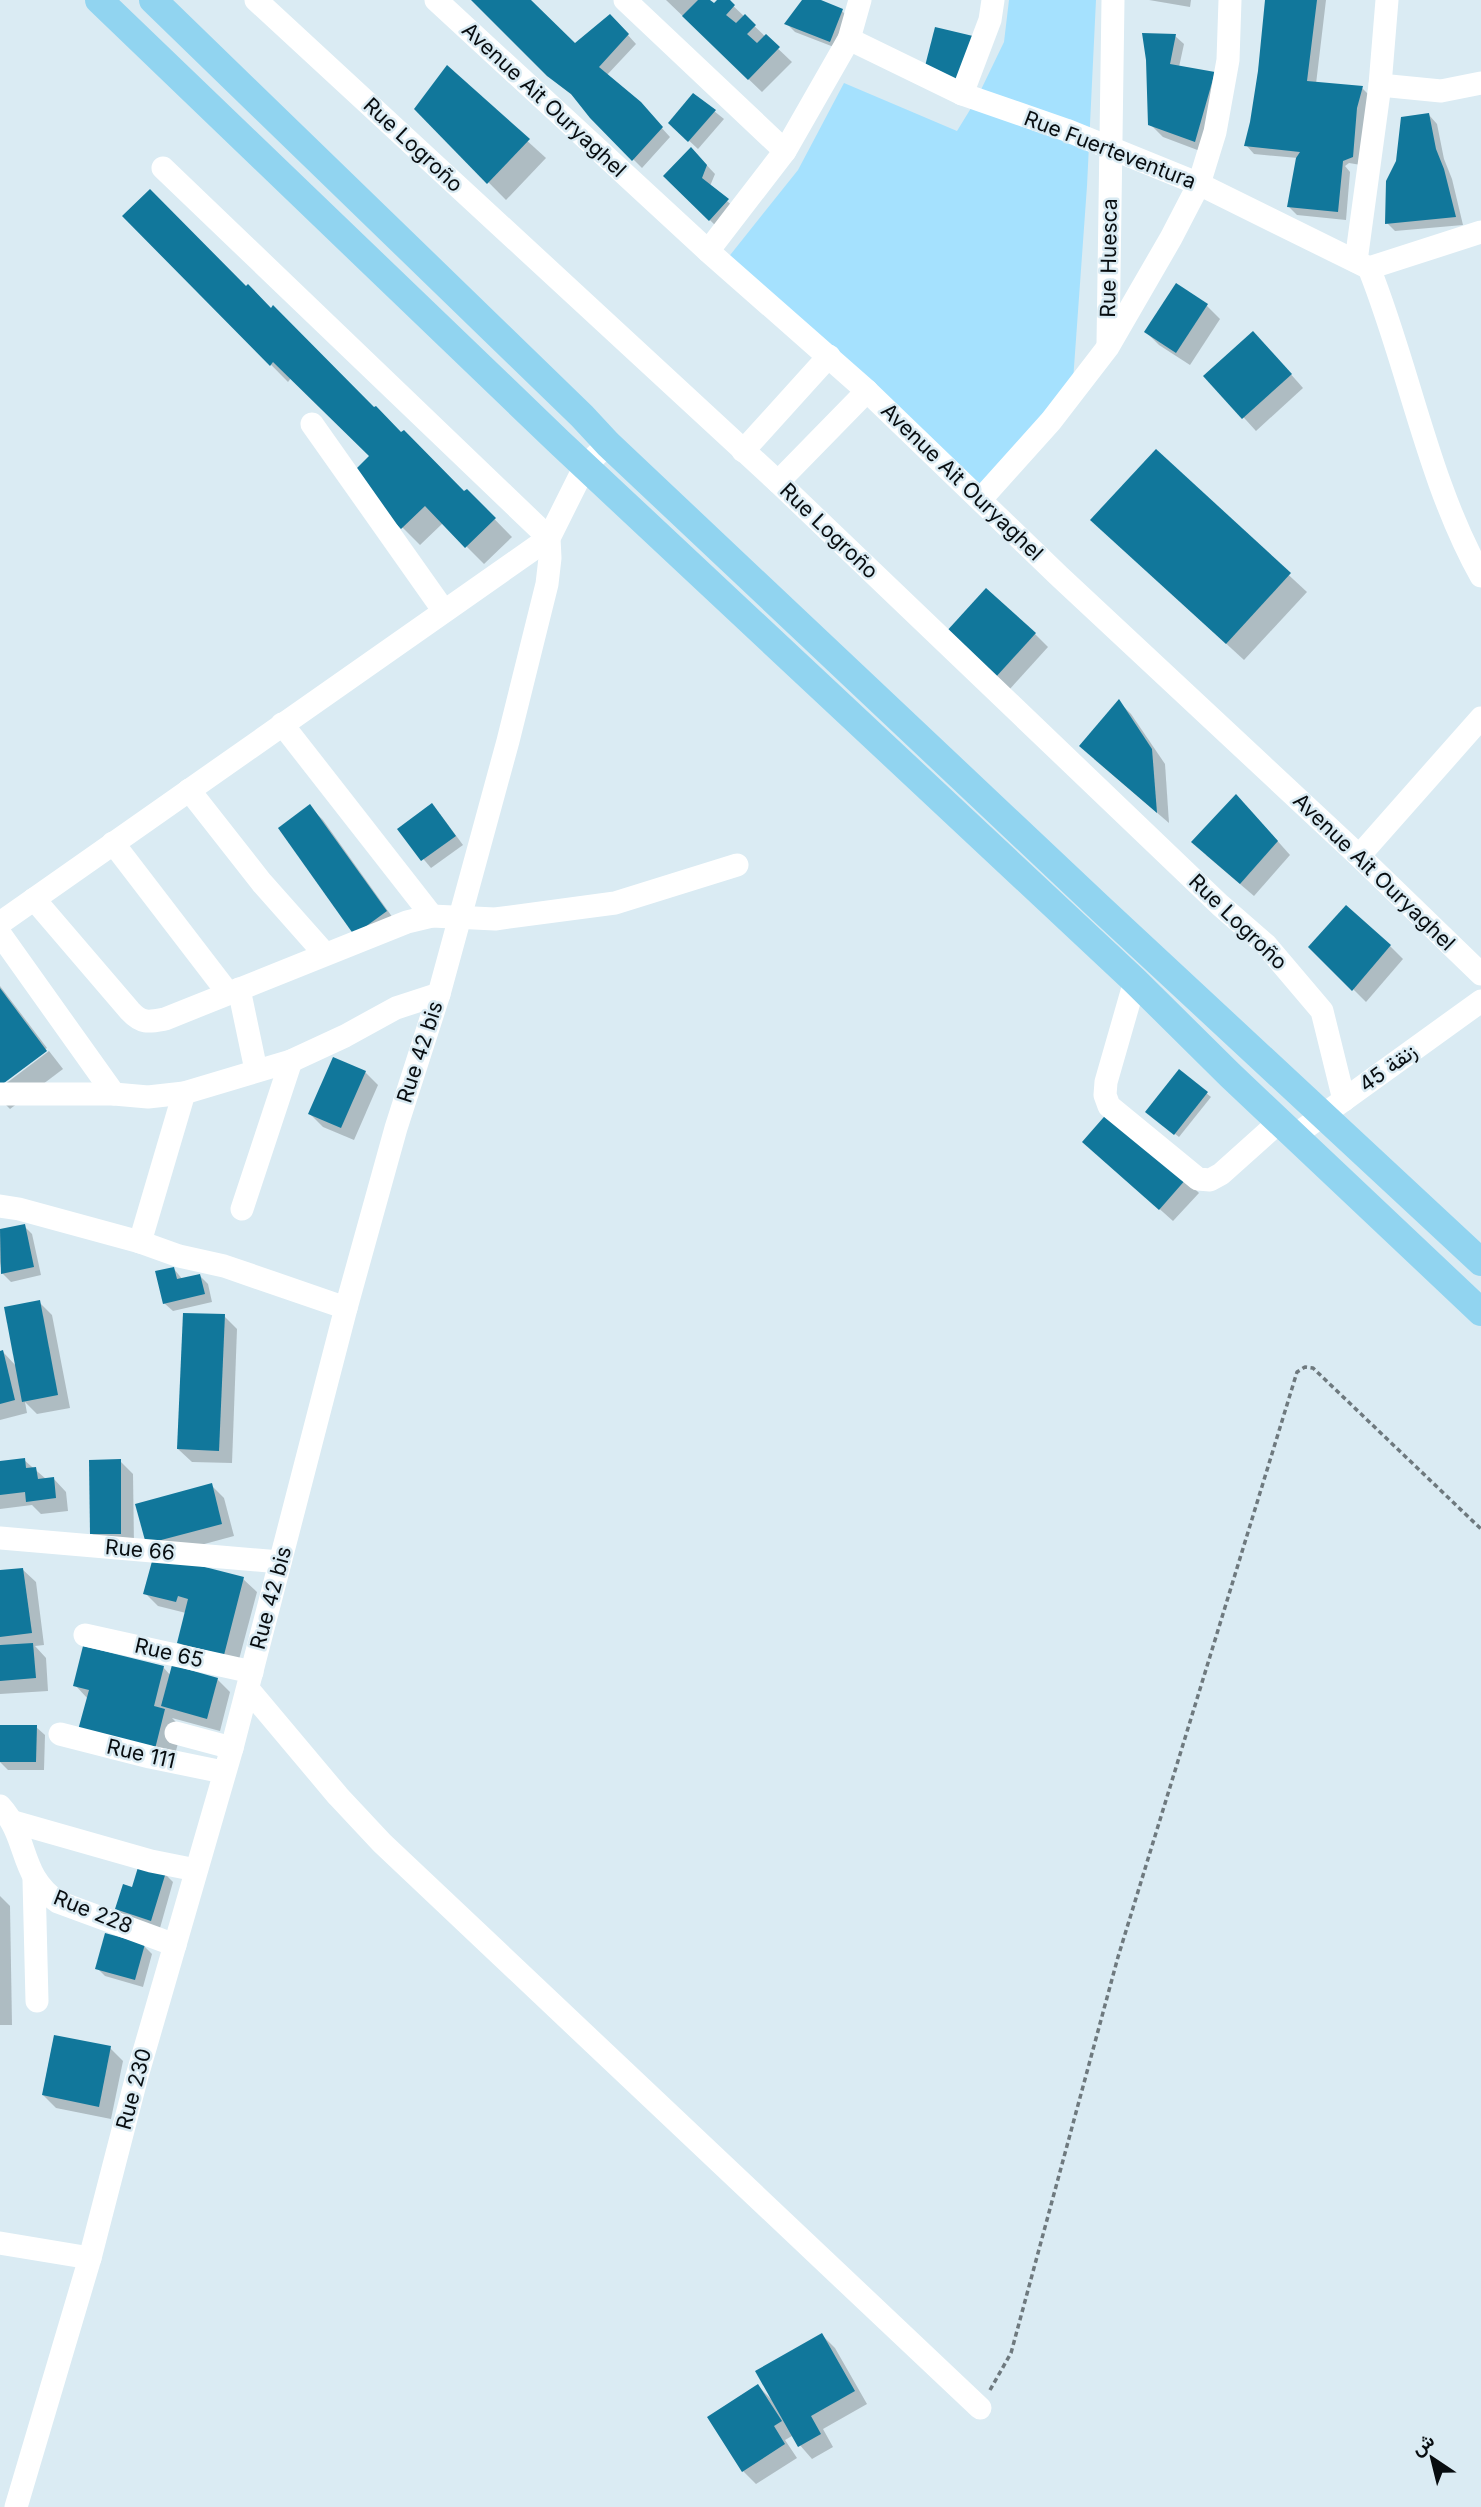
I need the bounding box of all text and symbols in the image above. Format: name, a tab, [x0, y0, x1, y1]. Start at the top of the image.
street label: Avenue Ait Ouryaghel	[457, 17, 631, 182]
street label: Rue Logroño	[359, 92, 468, 197]
street label: Rue Fuerteventura	[1021, 105, 1200, 194]
street label: Rue Huesca	[1095, 198, 1122, 318]
street label: Avenue Ait Ouryaghel	[876, 398, 1048, 565]
street label: Rue Logroño	[775, 478, 884, 584]
street label: Avenue Ait Ouryaghel	[1288, 788, 1460, 955]
street label: Rue Logroño	[1184, 869, 1293, 975]
street label: Rue 42 bis	[391, 998, 448, 1106]
street label: زنقة 45	[1354, 1038, 1422, 1098]
street label: Rue 66	[104, 1534, 176, 1565]
street label: Rue 42 bis	[245, 1544, 296, 1652]
street label: Rue 65	[132, 1632, 206, 1673]
street label: Rue 111	[104, 1733, 178, 1774]
street label: Rue 228	[50, 1884, 136, 1939]
street label: Rue 230	[111, 2045, 156, 2132]
north arrow	[1397, 2423, 1467, 2493]
text: ش	[1407, 2428, 1439, 2460]

